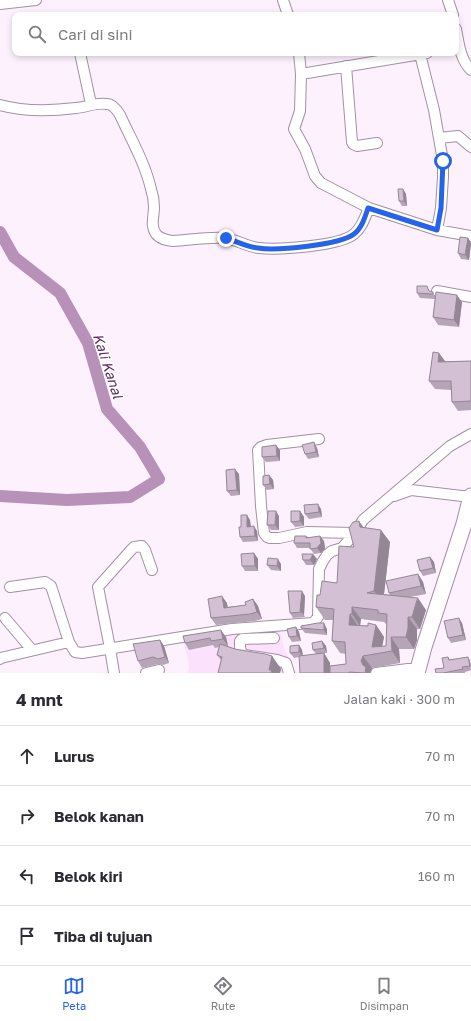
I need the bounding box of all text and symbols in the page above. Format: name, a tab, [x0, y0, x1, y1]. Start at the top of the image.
search box	[12, 12, 459, 56]
icon: search	[26, 23, 48, 45]
text: Cari di sini	[58, 25, 133, 43]
route start	[434, 152, 452, 170]
route end	[217, 229, 235, 247]
water label: Kali Kanal	[90, 331, 127, 401]
text: 4 mnt	[16, 689, 63, 710]
text: Jalan kaki · 300 m	[343, 691, 455, 707]
icon: ahead	[16, 745, 38, 767]
text: Lurus	[54, 747, 95, 765]
text: 70 m	[425, 748, 455, 764]
icon: right	[16, 805, 38, 827]
text: Belok kanan	[54, 807, 144, 825]
text: 70 m	[425, 808, 455, 824]
icon: left	[16, 865, 38, 887]
text: Belok kiri	[54, 867, 123, 885]
text: 160 m	[418, 868, 455, 884]
icon: arrive	[16, 925, 38, 947]
text: Tiba di tujuan	[54, 927, 152, 945]
tab: Peta	[62, 975, 86, 1012]
tab: Rute	[211, 975, 235, 1012]
tab: Disimpan	[360, 975, 409, 1012]

